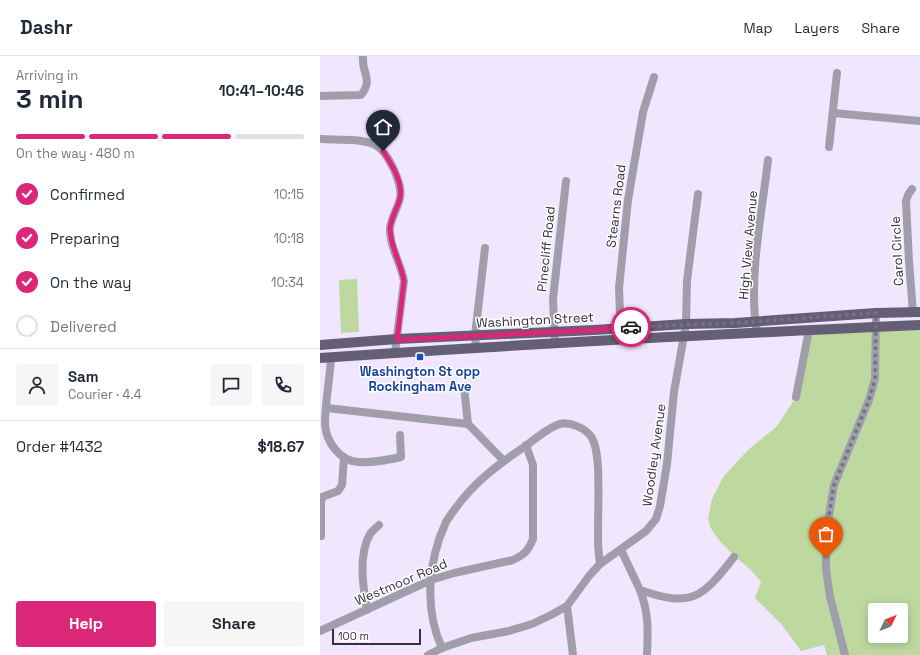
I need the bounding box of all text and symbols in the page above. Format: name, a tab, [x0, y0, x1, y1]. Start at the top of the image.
text: Dashr	[20, 15, 73, 40]
text: Map	[743, 19, 773, 37]
text: Layers	[795, 19, 839, 37]
text: Share	[861, 19, 900, 37]
text: Arriving in	[16, 67, 78, 84]
text: 10:41–10:46	[219, 81, 304, 100]
text: 3 min	[16, 82, 84, 116]
pin	[366, 110, 400, 151]
icon: home	[372, 116, 394, 138]
text: On the way · 480 m	[16, 145, 135, 162]
street label: Stearns Road	[602, 163, 630, 249]
icon: check	[16, 183, 38, 205]
text: Confirmed	[50, 185, 125, 204]
text: 10:15	[274, 186, 304, 203]
street label: High View Avenue	[735, 190, 761, 300]
street label: Pinecliff Road	[533, 205, 559, 293]
street label: Carol Circle	[887, 216, 907, 286]
icon: check	[16, 227, 38, 249]
text: Preparing	[50, 229, 120, 248]
text: 10:18	[273, 230, 304, 247]
icon: check	[16, 271, 38, 293]
text: On the way	[50, 273, 131, 292]
text: 10:34	[271, 274, 304, 291]
courier	[611, 307, 651, 347]
street label: Washington Street	[476, 308, 594, 332]
icon: car	[620, 316, 642, 338]
text: Delivered	[50, 317, 117, 336]
marker: Washington St opp Rockingham Ave	[415, 352, 425, 362]
place label: Washington St opp Rockingham Ave	[360, 363, 480, 395]
button: person	[16, 364, 58, 406]
button: chat	[210, 364, 252, 406]
button: phone	[262, 364, 304, 406]
text: Sam	[68, 367, 99, 386]
text: Courier · 4.4	[68, 386, 142, 403]
street label: Woodley Avenue	[638, 403, 670, 507]
text: Order #1432	[16, 437, 103, 456]
text: $18.67	[257, 437, 304, 456]
pin	[809, 517, 843, 558]
icon: bag	[815, 523, 837, 545]
street label: Westmoor Road	[352, 555, 450, 609]
button: Help	[16, 601, 156, 647]
button: Share	[164, 601, 304, 647]
north arrow	[868, 603, 908, 643]
map controls	[868, 603, 908, 643]
scale bar	[332, 627, 421, 646]
text: 100 m	[338, 629, 369, 643]

